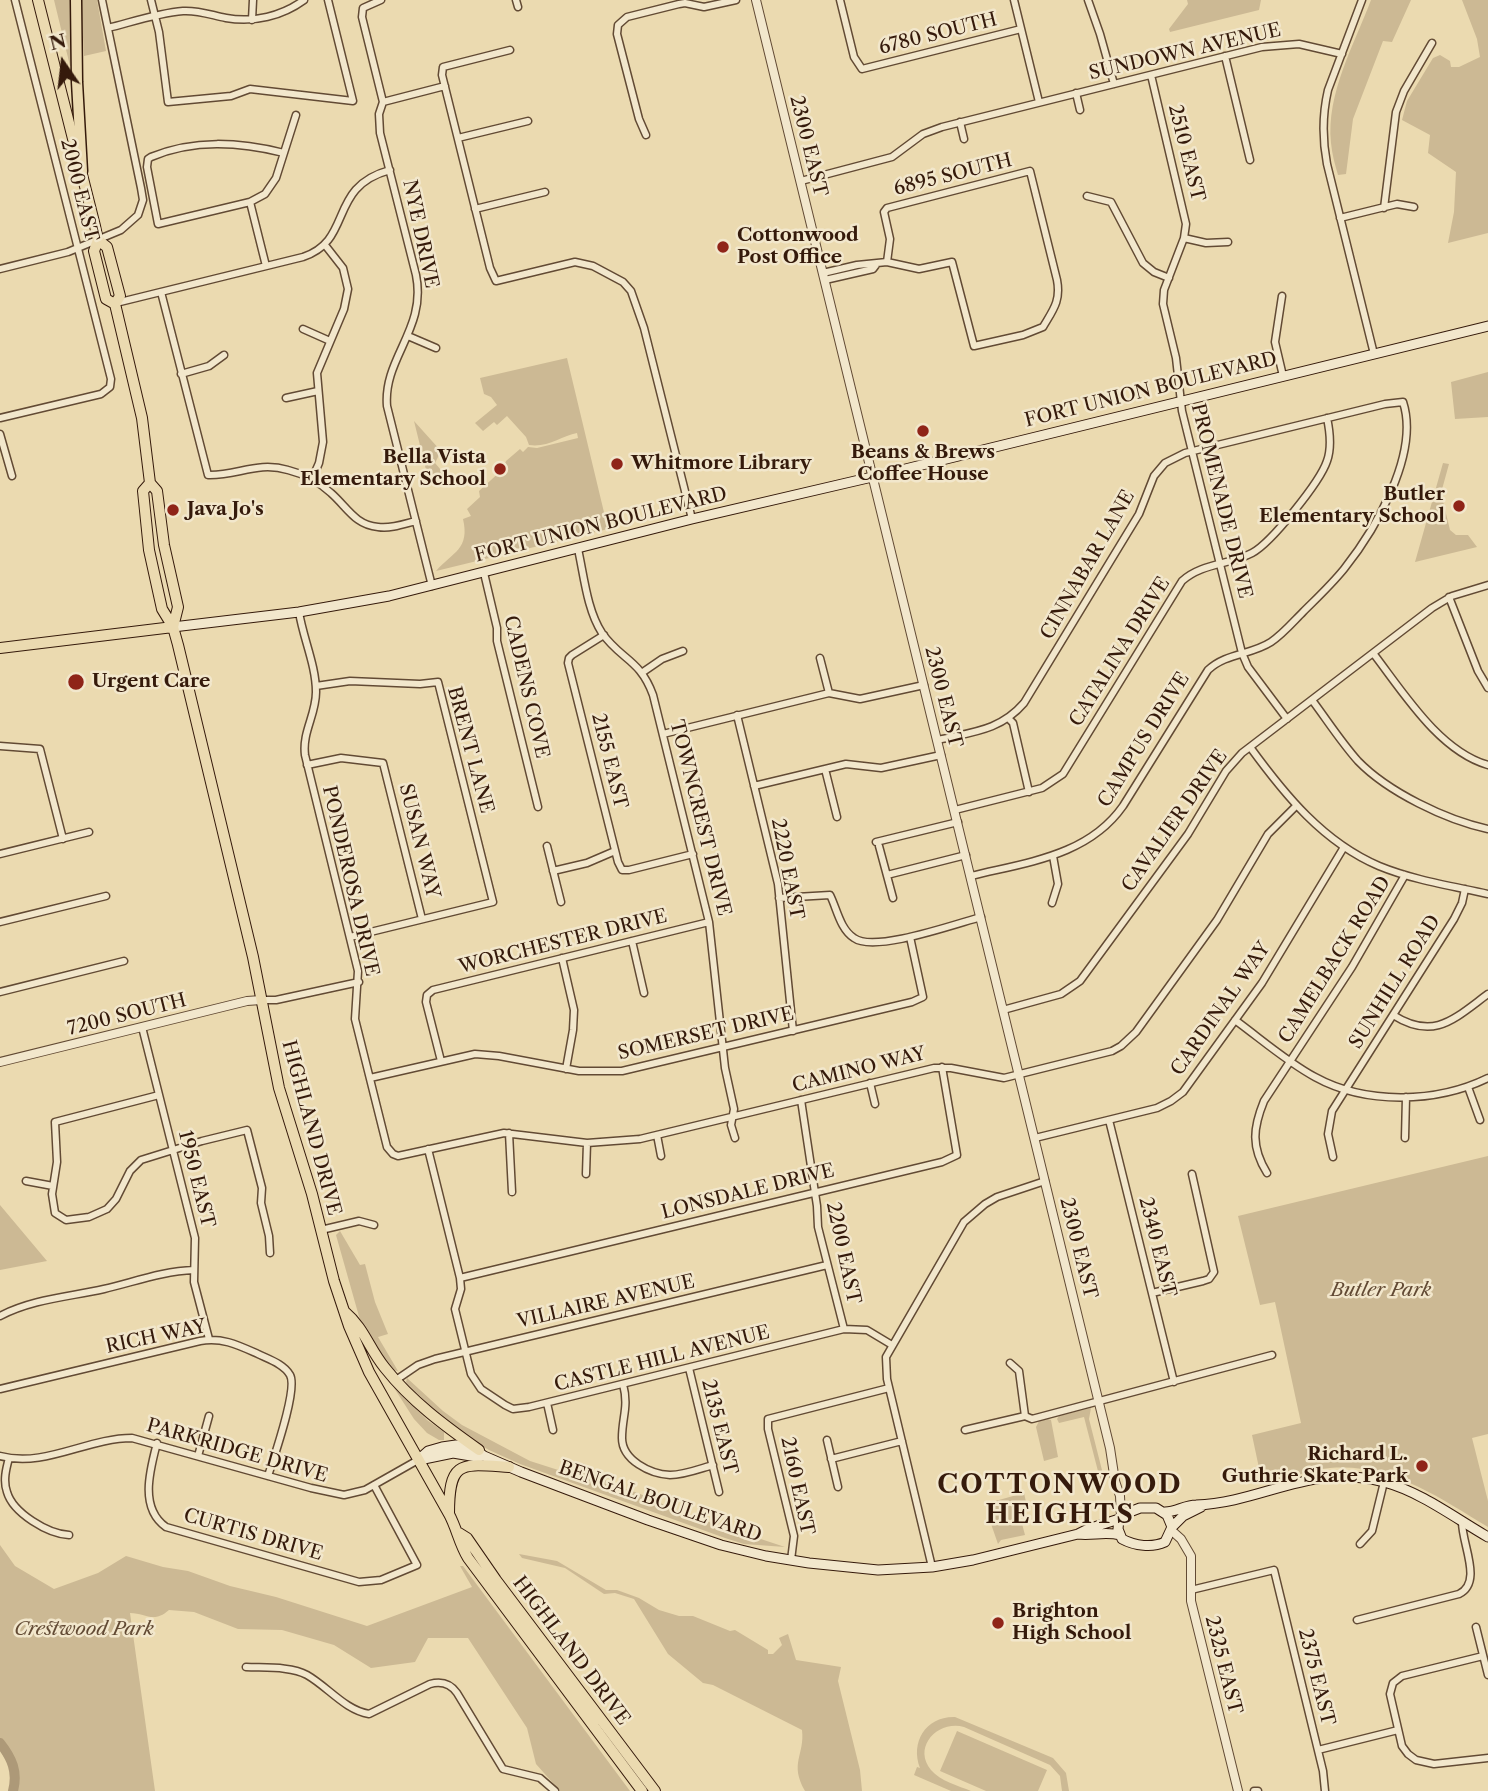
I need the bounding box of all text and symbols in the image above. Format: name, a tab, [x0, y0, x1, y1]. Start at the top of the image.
street label: 6780 SOUTH	[877, 8, 999, 60]
street label: SUNDOWN AVENUE	[1087, 19, 1283, 85]
north arrow	[28, 28, 98, 98]
text: N	[47, 29, 69, 55]
street label: 2300 EAST	[784, 93, 832, 199]
street label: 2510 EAST	[1163, 102, 1209, 204]
street label: 2000 EAST	[55, 136, 103, 244]
street label: 6895 SOUTH	[891, 149, 1015, 201]
street label: NYE DRIVE	[397, 178, 443, 290]
place label: Cottonwood Post Office	[737, 225, 859, 269]
marker: Cottonwood Post Office	[715, 239, 731, 255]
street label: FORT UNION BOULEVARD	[1023, 348, 1279, 432]
street label: PROMENADE DRIVE	[1186, 401, 1256, 601]
marker: Beans & Brews Coffee House	[915, 423, 931, 439]
place label: Beans & Brews Coffee House	[851, 442, 995, 486]
place label: Bella Vista Elementary School	[300, 447, 486, 491]
place label: Whitmore Library	[631, 453, 811, 475]
marker: Whitmore Library	[609, 456, 625, 472]
marker: Bella Vista Elementary School	[492, 461, 508, 477]
street label: FORT UNION BOULEVARD	[473, 483, 729, 567]
place label: Butler Elementary School	[1259, 484, 1445, 528]
street label: CINNABAR LANE	[1036, 486, 1140, 644]
marker: Butler Elementary School	[1451, 498, 1467, 514]
place label: Java Jo's	[187, 499, 264, 521]
marker: Java Jo's	[165, 502, 181, 518]
street label: CATALINA DRIVE	[1065, 573, 1175, 731]
street label: CADENS COVE	[498, 613, 554, 761]
street label: 2300 EAST	[919, 644, 967, 750]
street label: CAMPUS DRIVE	[1093, 668, 1195, 812]
place label: Urgent Care	[92, 671, 210, 693]
marker: Urgent Care	[66, 672, 86, 692]
street label: BRENT LANE	[442, 684, 498, 816]
street label: 2155 EAST	[586, 711, 632, 811]
street label: TOWNCREST DRIVE	[665, 718, 735, 918]
street label: CAVALIER DRIVE	[1117, 746, 1233, 896]
street label: SUSAN WAY	[394, 781, 444, 901]
street label: PONDEROSA DRIVE	[317, 784, 383, 978]
street label: 2220 EAST	[766, 816, 808, 922]
street label: CAMELBACK ROAD	[1274, 872, 1396, 1048]
street label: WORCHESTER DRIVE	[456, 905, 670, 979]
street label: SUNHILL ROAD	[1345, 911, 1445, 1053]
street label: CARDINAL WAY	[1166, 938, 1276, 1080]
street label: 7200 SOUTH	[65, 989, 189, 1041]
street label: SOMERSET DRIVE	[616, 1003, 796, 1065]
street label: HIGHLAND DRIVE	[277, 1038, 345, 1218]
street label: CAMINO WAY	[790, 1042, 928, 1098]
street label: 1950 EAST	[173, 1128, 219, 1230]
street label: LONSDALE DRIVE	[659, 1159, 837, 1225]
street label: 2300 EAST	[1054, 1195, 1102, 1301]
street label: 2340 EAST	[1134, 1195, 1180, 1299]
street label: 2200 EAST	[821, 1200, 865, 1306]
street label: VILLAIRE AVENUE	[515, 1270, 697, 1334]
park label: Butler Park	[1331, 1280, 1431, 1302]
street label: RICH WAY	[104, 1315, 208, 1359]
street label: CASTLE HILL AVENUE	[552, 1321, 772, 1397]
street label: 2135 EAST	[696, 1377, 742, 1477]
street label: PARKRIDGE DRIVE	[144, 1414, 330, 1488]
street label: 2160 EAST	[775, 1435, 819, 1537]
place label: Richard L. Guthrie Skate Park	[1222, 1444, 1408, 1488]
street label: BENGAL BOULEVARD	[556, 1457, 764, 1547]
marker: Richard L. Guthrie Skate Park	[1414, 1458, 1430, 1474]
district label: COTTONWOOD HEIGHTS	[939, 1469, 1181, 1530]
street label: CURTIS DRIVE	[181, 1504, 325, 1566]
street label: HIGHLAND DRIVE	[508, 1572, 634, 1730]
place label: Brighton High School	[1012, 1601, 1131, 1645]
street label: 2325 EAST	[1200, 1613, 1246, 1717]
marker: Brighton High School	[990, 1615, 1006, 1631]
park label: Crestwood Park	[14, 1619, 154, 1641]
street label: 2375 EAST	[1293, 1626, 1339, 1728]

